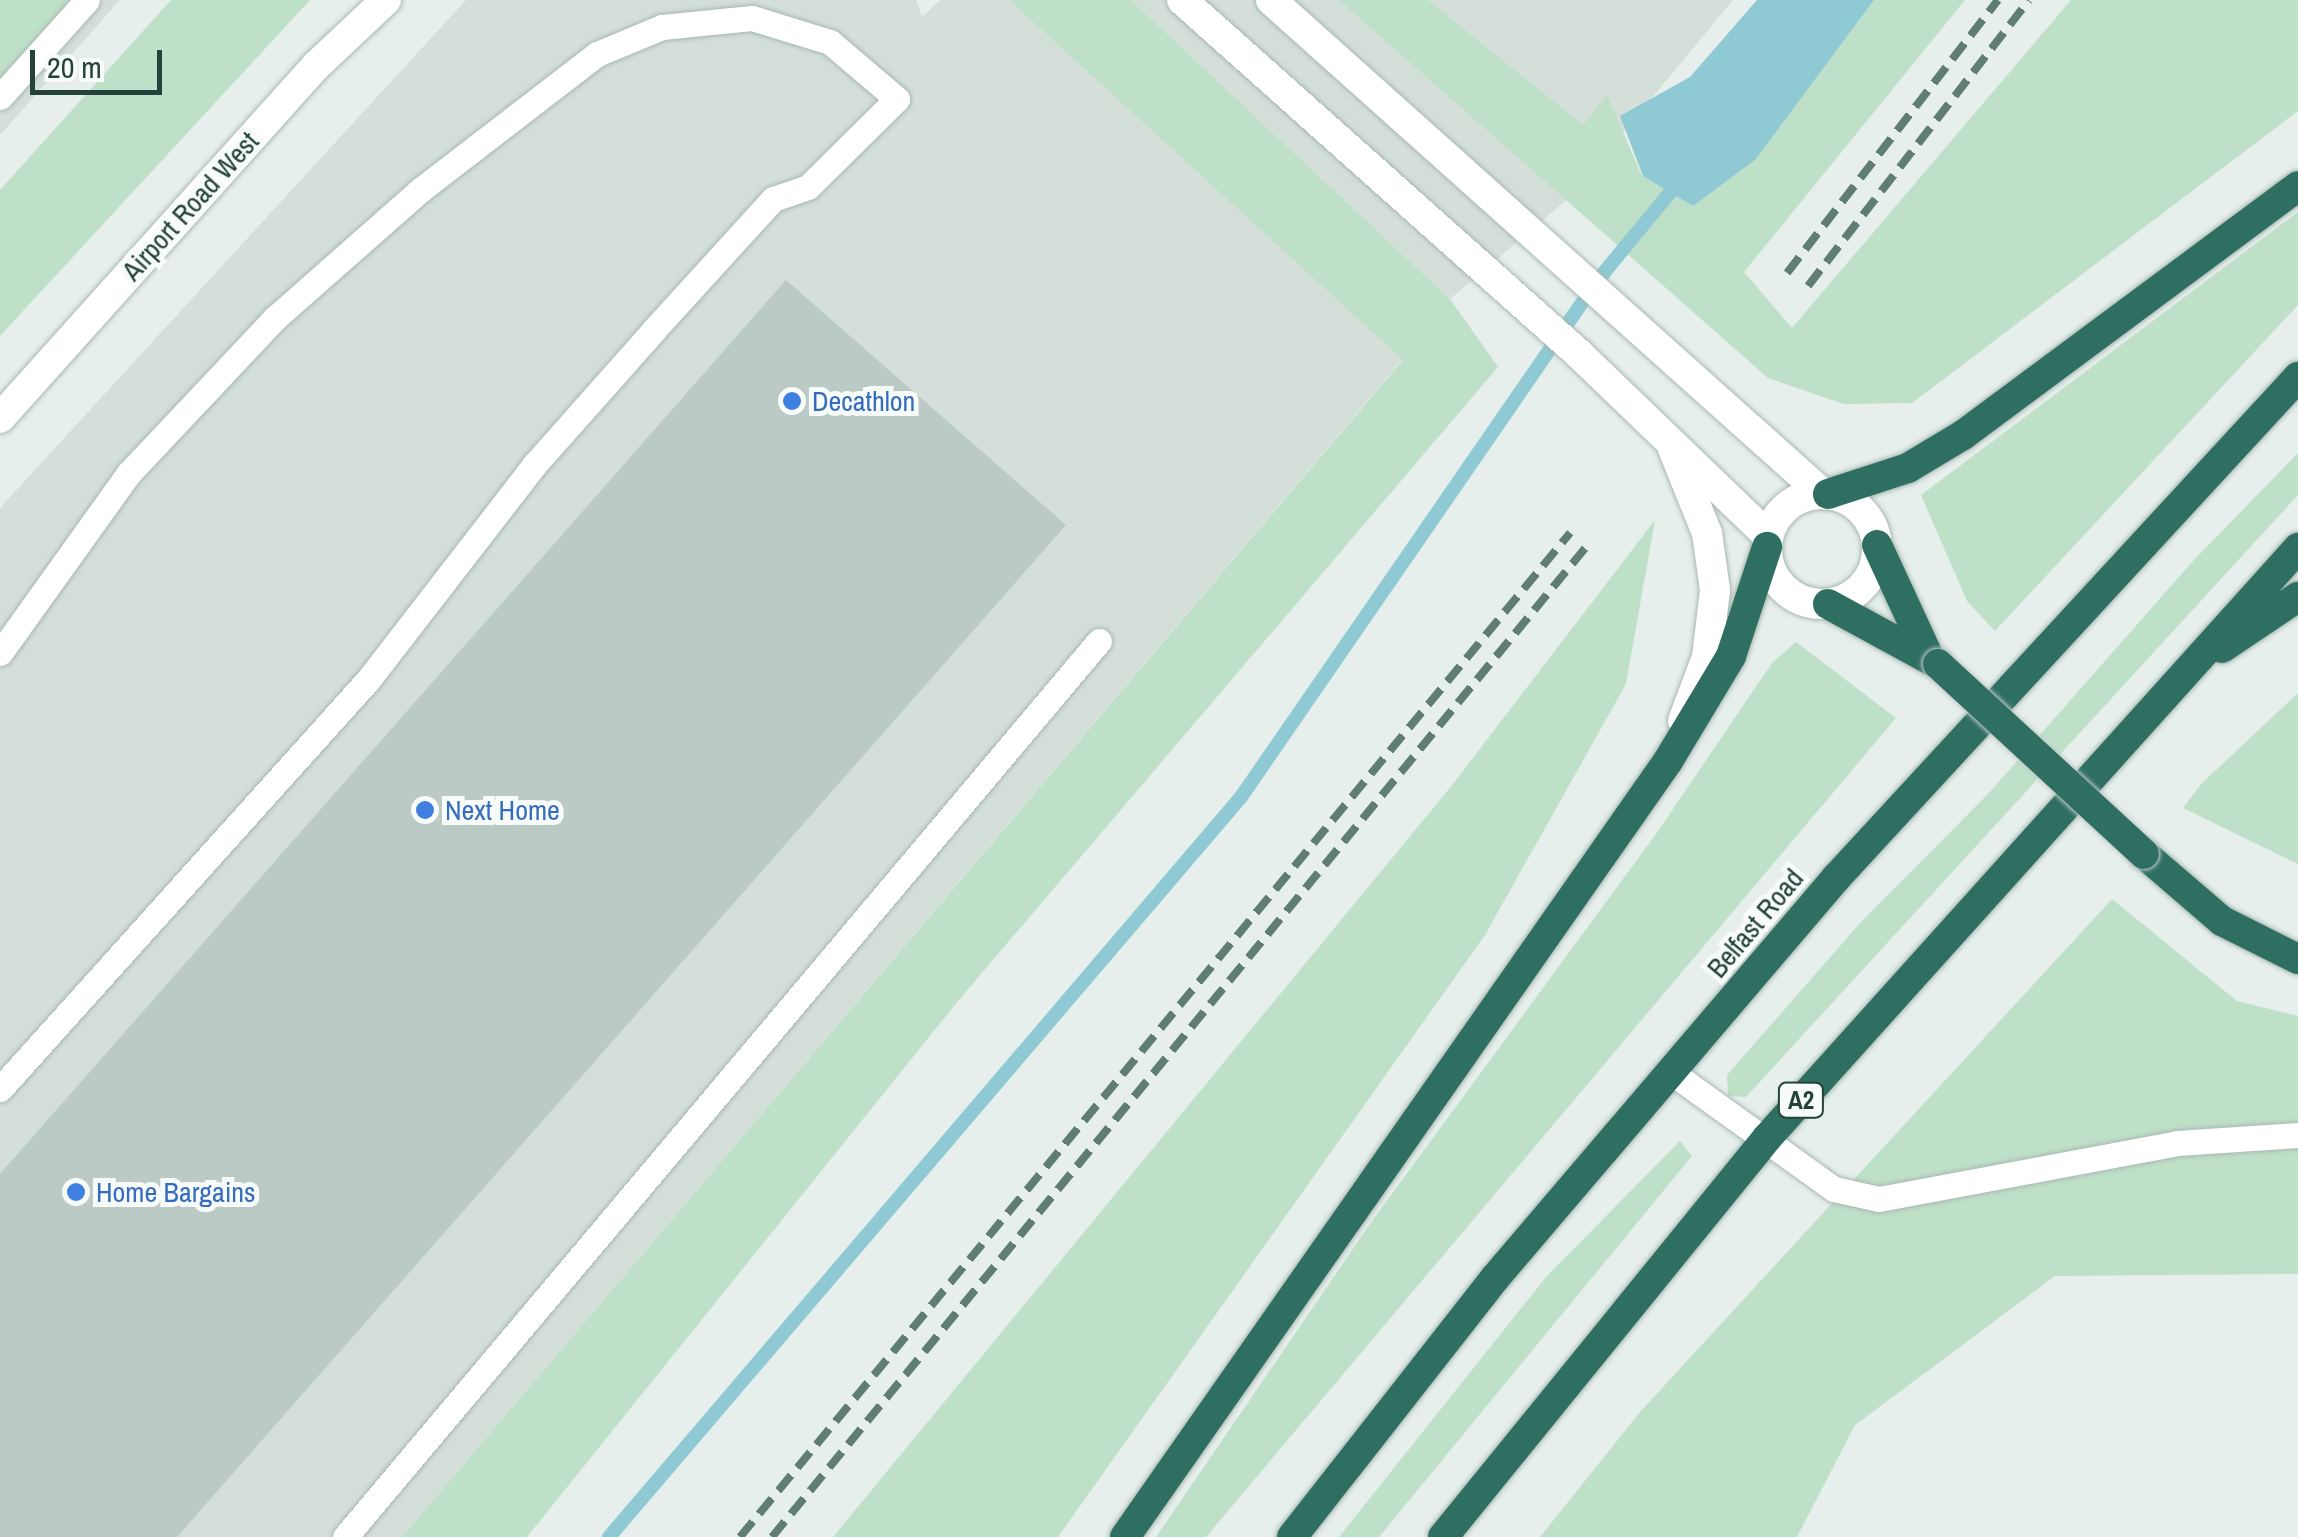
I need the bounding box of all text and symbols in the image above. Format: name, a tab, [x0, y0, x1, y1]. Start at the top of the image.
scale bar	[35, 30, 168, 92]
text: 20 m	[47, 47, 102, 87]
street label: Airport Road West	[114, 125, 266, 287]
place label: Decathlon	[812, 384, 915, 418]
marker: Decathlon	[781, 390, 803, 412]
place label: Next Home	[445, 793, 560, 827]
marker: Next Home	[414, 799, 436, 821]
street label: Belfast Road	[1700, 862, 1810, 984]
road number: A2	[1776, 1080, 1826, 1120]
place label: Home Bargains	[96, 1175, 256, 1209]
marker: Home Bargains	[65, 1181, 87, 1203]

